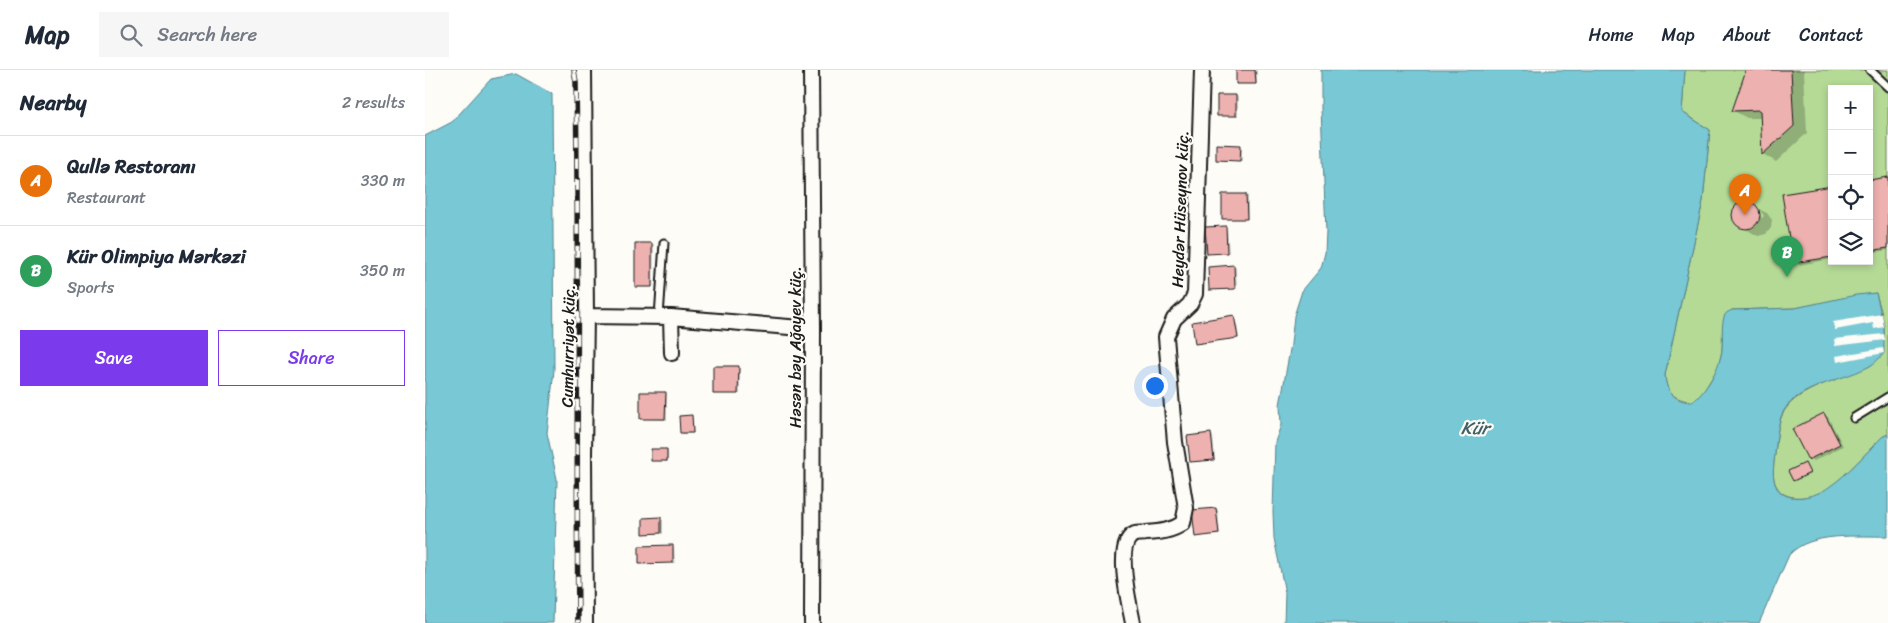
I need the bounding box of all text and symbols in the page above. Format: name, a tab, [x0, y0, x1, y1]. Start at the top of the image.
search box	[99, 12, 449, 57]
text: Map	[25, 14, 69, 56]
text: Search here	[157, 18, 257, 51]
text: Home	[1589, 19, 1634, 51]
text: Map	[1662, 19, 1695, 51]
text: About	[1723, 19, 1771, 51]
text: Contact	[1799, 19, 1863, 51]
icon: search	[117, 21, 145, 49]
text: Nearby	[20, 84, 86, 122]
map controls	[1828, 85, 1873, 265]
button: +	[1828, 85, 1873, 130]
text: 2 results	[342, 88, 405, 117]
street label: Heydər Hüseynov küç.	[1163, 130, 1197, 288]
button: −	[1828, 130, 1873, 175]
text: Qullə Restoranı	[67, 150, 196, 183]
text: A	[31, 166, 41, 195]
text: 330 m	[361, 166, 405, 195]
pin: A	[1729, 174, 1761, 215]
button: locate	[1828, 175, 1873, 220]
text: Restaurant	[67, 183, 146, 212]
button: layers	[1828, 220, 1873, 265]
pin: B	[1771, 236, 1803, 277]
text: Kür Olimpiya Mərkəzi	[67, 240, 246, 273]
text: B	[31, 256, 41, 285]
text: 350 m	[360, 256, 405, 285]
street label: Həsən bəy Ağayev küç.	[781, 266, 810, 428]
text: Sports	[67, 273, 114, 302]
street label: Cumhurriyət küç.	[552, 284, 584, 408]
button: Save	[20, 330, 208, 386]
button: Share	[218, 330, 405, 386]
your location	[1142, 373, 1168, 399]
water label: Kür	[1461, 412, 1493, 444]

